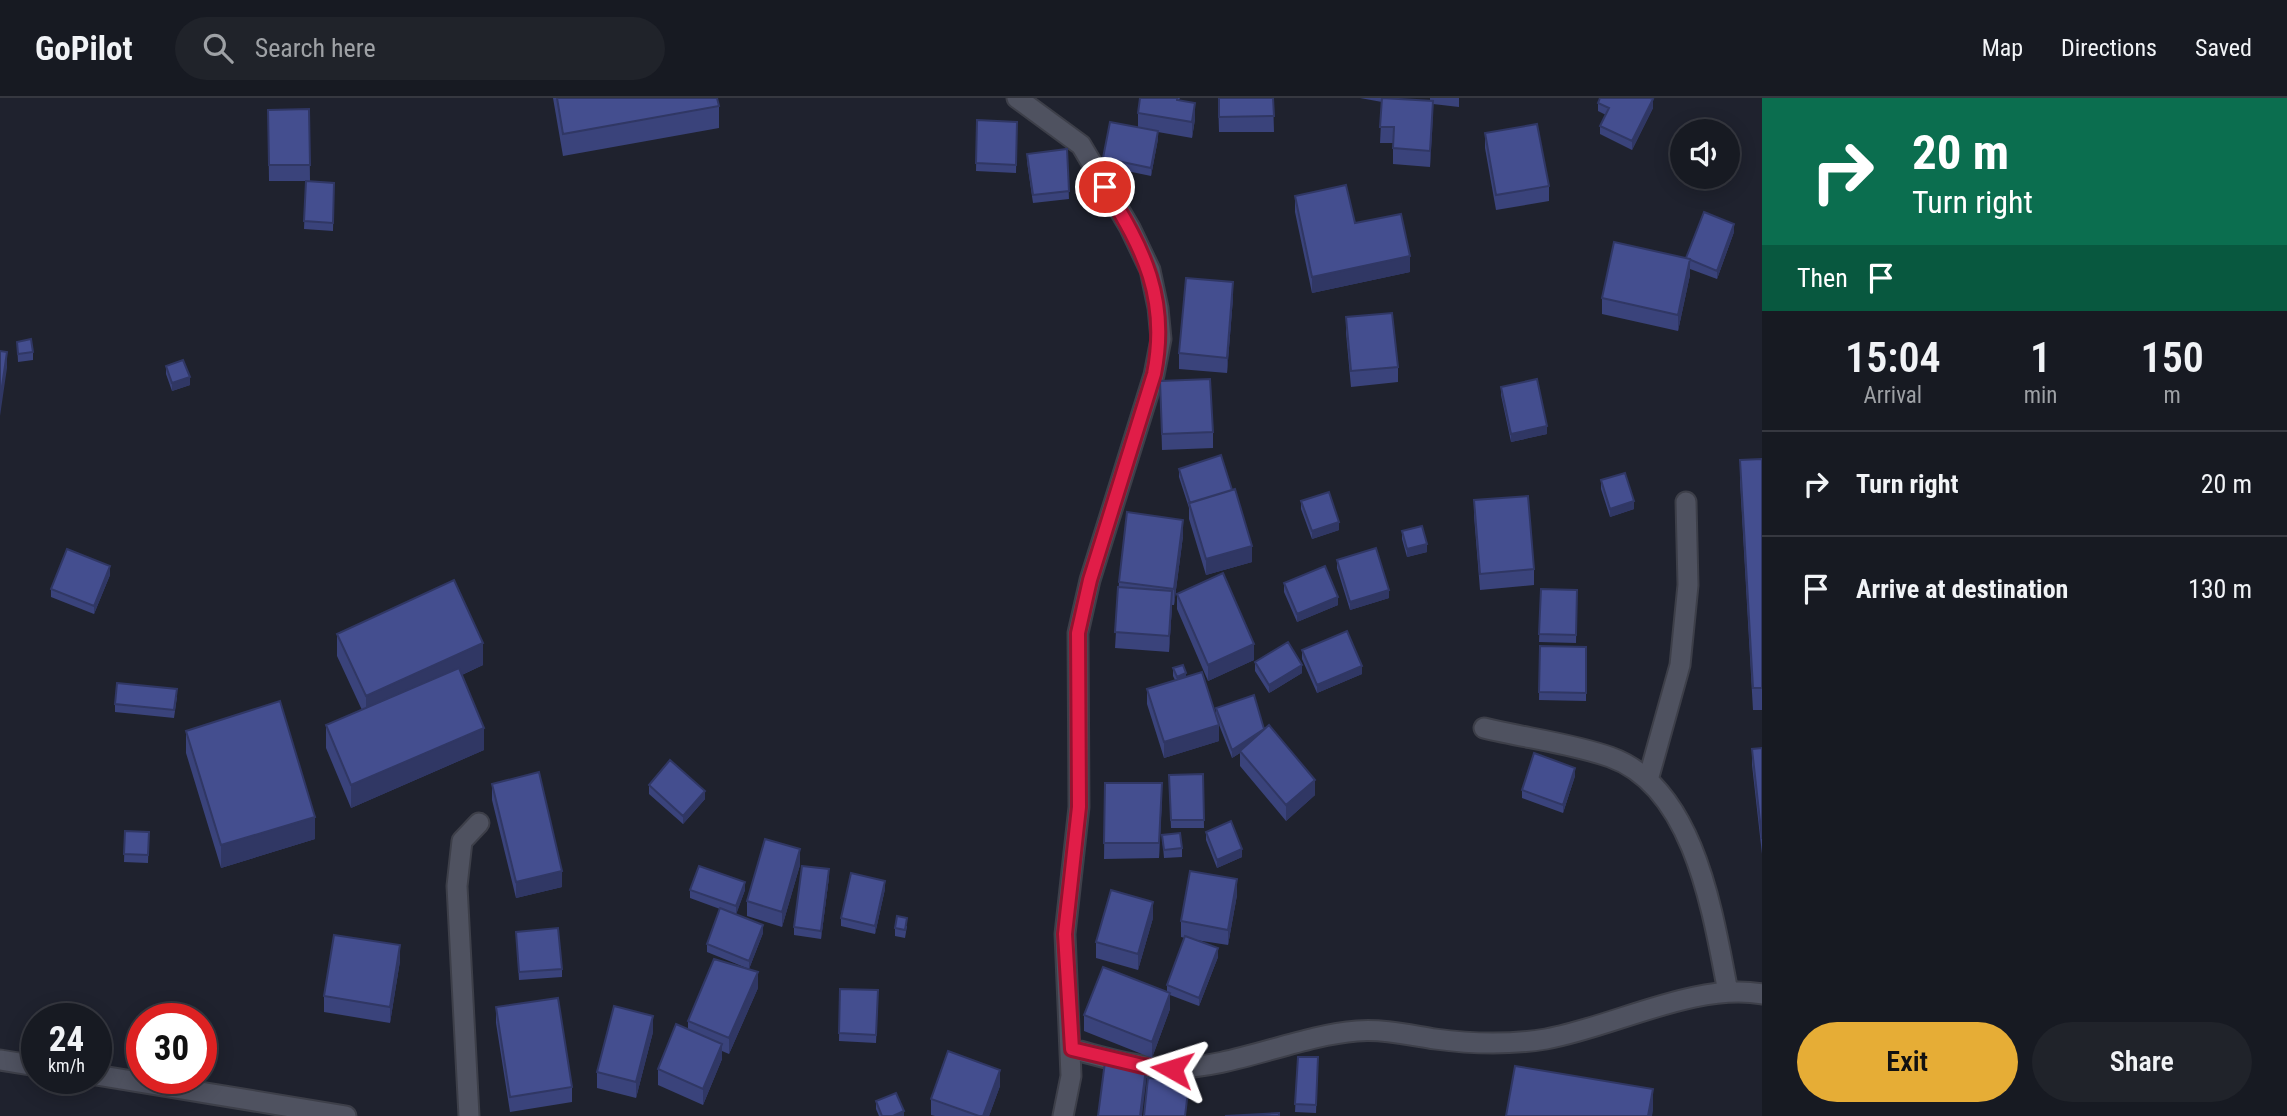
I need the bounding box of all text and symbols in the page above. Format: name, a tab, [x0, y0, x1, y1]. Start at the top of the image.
search box	[175, 17, 665, 80]
text: GoPilot	[35, 29, 133, 68]
icon: search	[199, 29, 237, 67]
text: Search here	[255, 33, 376, 63]
text: Map	[1982, 34, 2023, 62]
text: Directions	[2061, 34, 2157, 62]
text: Saved	[2195, 34, 2252, 62]
map controls	[1670, 119, 1740, 189]
button: sound	[1670, 119, 1740, 189]
text: 20 m	[1912, 124, 2009, 181]
icon: right	[1797, 126, 1888, 217]
pin	[1075, 157, 1135, 217]
icon: arrive	[1086, 168, 1124, 206]
text: Turn right	[1912, 183, 2033, 221]
icon: arrive	[1862, 259, 1900, 297]
text: Then	[1797, 263, 1848, 293]
text: 15:04	[1845, 333, 1941, 382]
text: 1	[2030, 333, 2051, 382]
text: 150	[2141, 333, 2204, 382]
text: Arrival	[1864, 382, 1922, 409]
text: min	[2024, 382, 2057, 409]
text: m	[2164, 382, 2181, 409]
icon: right	[1797, 465, 1835, 503]
text: Turn right	[1856, 469, 1958, 499]
text: 20 m	[2201, 469, 2252, 499]
icon: arrive	[1797, 570, 1835, 608]
text: Arrive at destination	[1856, 574, 2068, 604]
text: 130 m	[2188, 574, 2252, 604]
speed limit sign: 30	[126, 1003, 217, 1094]
text: 24	[49, 1019, 84, 1060]
button: Exit	[1797, 1022, 2018, 1102]
button: Share	[2032, 1022, 2252, 1102]
position arrow	[1135, 1032, 1209, 1106]
text: km/h	[48, 1055, 85, 1076]

